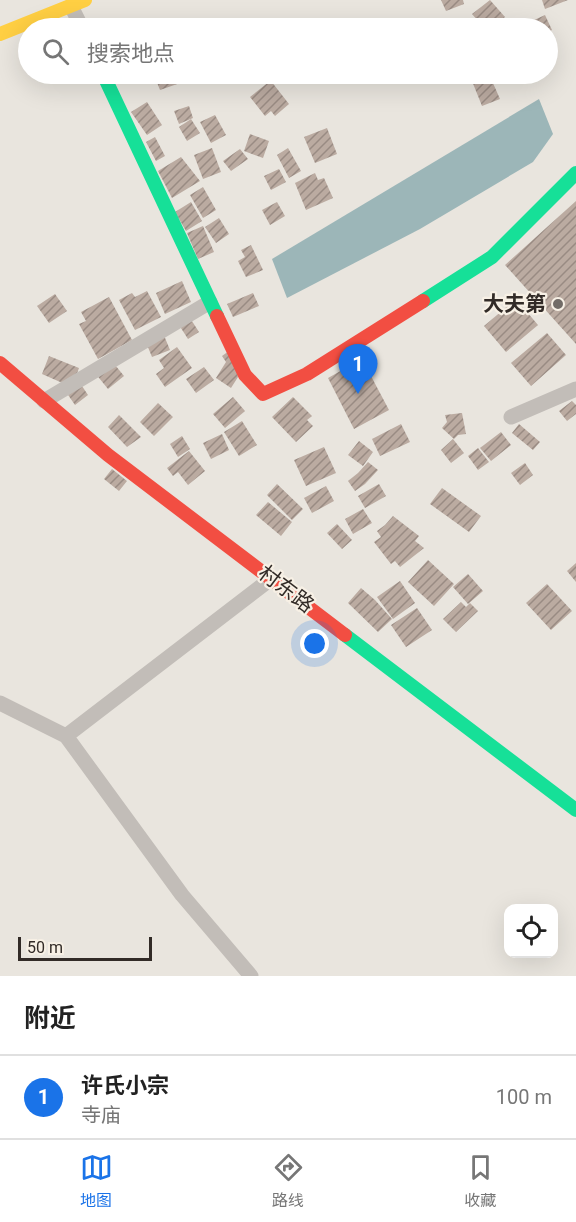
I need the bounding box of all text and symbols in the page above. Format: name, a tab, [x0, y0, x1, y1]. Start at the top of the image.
search box	[18, 18, 558, 84]
icon: search	[39, 35, 72, 68]
text: 搜索地点	[87, 41, 175, 66]
place label: 大夫第	[483, 292, 546, 316]
marker: 大夫第	[551, 297, 565, 311]
pin: 1	[338, 344, 378, 394]
street label: 村东路	[254, 560, 318, 618]
your location	[300, 629, 329, 658]
map controls	[504, 904, 558, 958]
button: locate	[504, 904, 558, 958]
scale bar	[18, 934, 152, 962]
text: 50 m	[27, 938, 63, 957]
text: 附近	[24, 1003, 76, 1033]
text: 许氏小宗	[81, 1073, 169, 1098]
text: 1	[38, 1085, 49, 1109]
text: 100 m	[496, 1085, 552, 1109]
text: 寺庙	[81, 1103, 121, 1127]
tab: 地图	[80, 1151, 113, 1211]
tab: 路线	[272, 1151, 305, 1211]
tab: 收藏	[464, 1151, 497, 1211]

